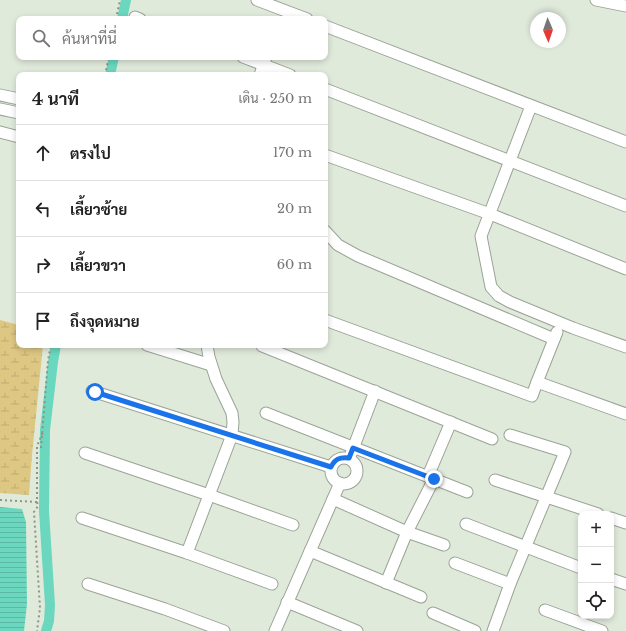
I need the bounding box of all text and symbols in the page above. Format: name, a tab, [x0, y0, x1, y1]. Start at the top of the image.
north arrow	[530, 12, 566, 48]
search box	[16, 16, 328, 60]
icon: search	[30, 27, 52, 49]
text: ค้นหาที่นี่	[62, 29, 117, 48]
text: 4 นาที	[32, 89, 79, 110]
text: เดิน · 250 m	[238, 90, 312, 107]
icon: ahead	[32, 142, 54, 164]
text: ตรงไป	[70, 144, 111, 163]
text: 170 m	[273, 144, 312, 161]
icon: left	[32, 198, 54, 220]
text: เลี้ยวซ้าย	[70, 200, 127, 219]
text: 20 m	[277, 200, 312, 217]
icon: right	[32, 254, 54, 276]
text: เลี้ยวขวา	[70, 256, 126, 275]
text: 60 m	[277, 256, 312, 273]
icon: arrive	[32, 310, 54, 332]
text: ถึงจุดหมาย	[70, 312, 140, 331]
route start	[86, 383, 104, 401]
route end	[425, 470, 443, 488]
map controls	[578, 511, 614, 619]
button: +	[578, 511, 614, 547]
button: −	[578, 547, 614, 583]
button: locate	[578, 583, 614, 619]

